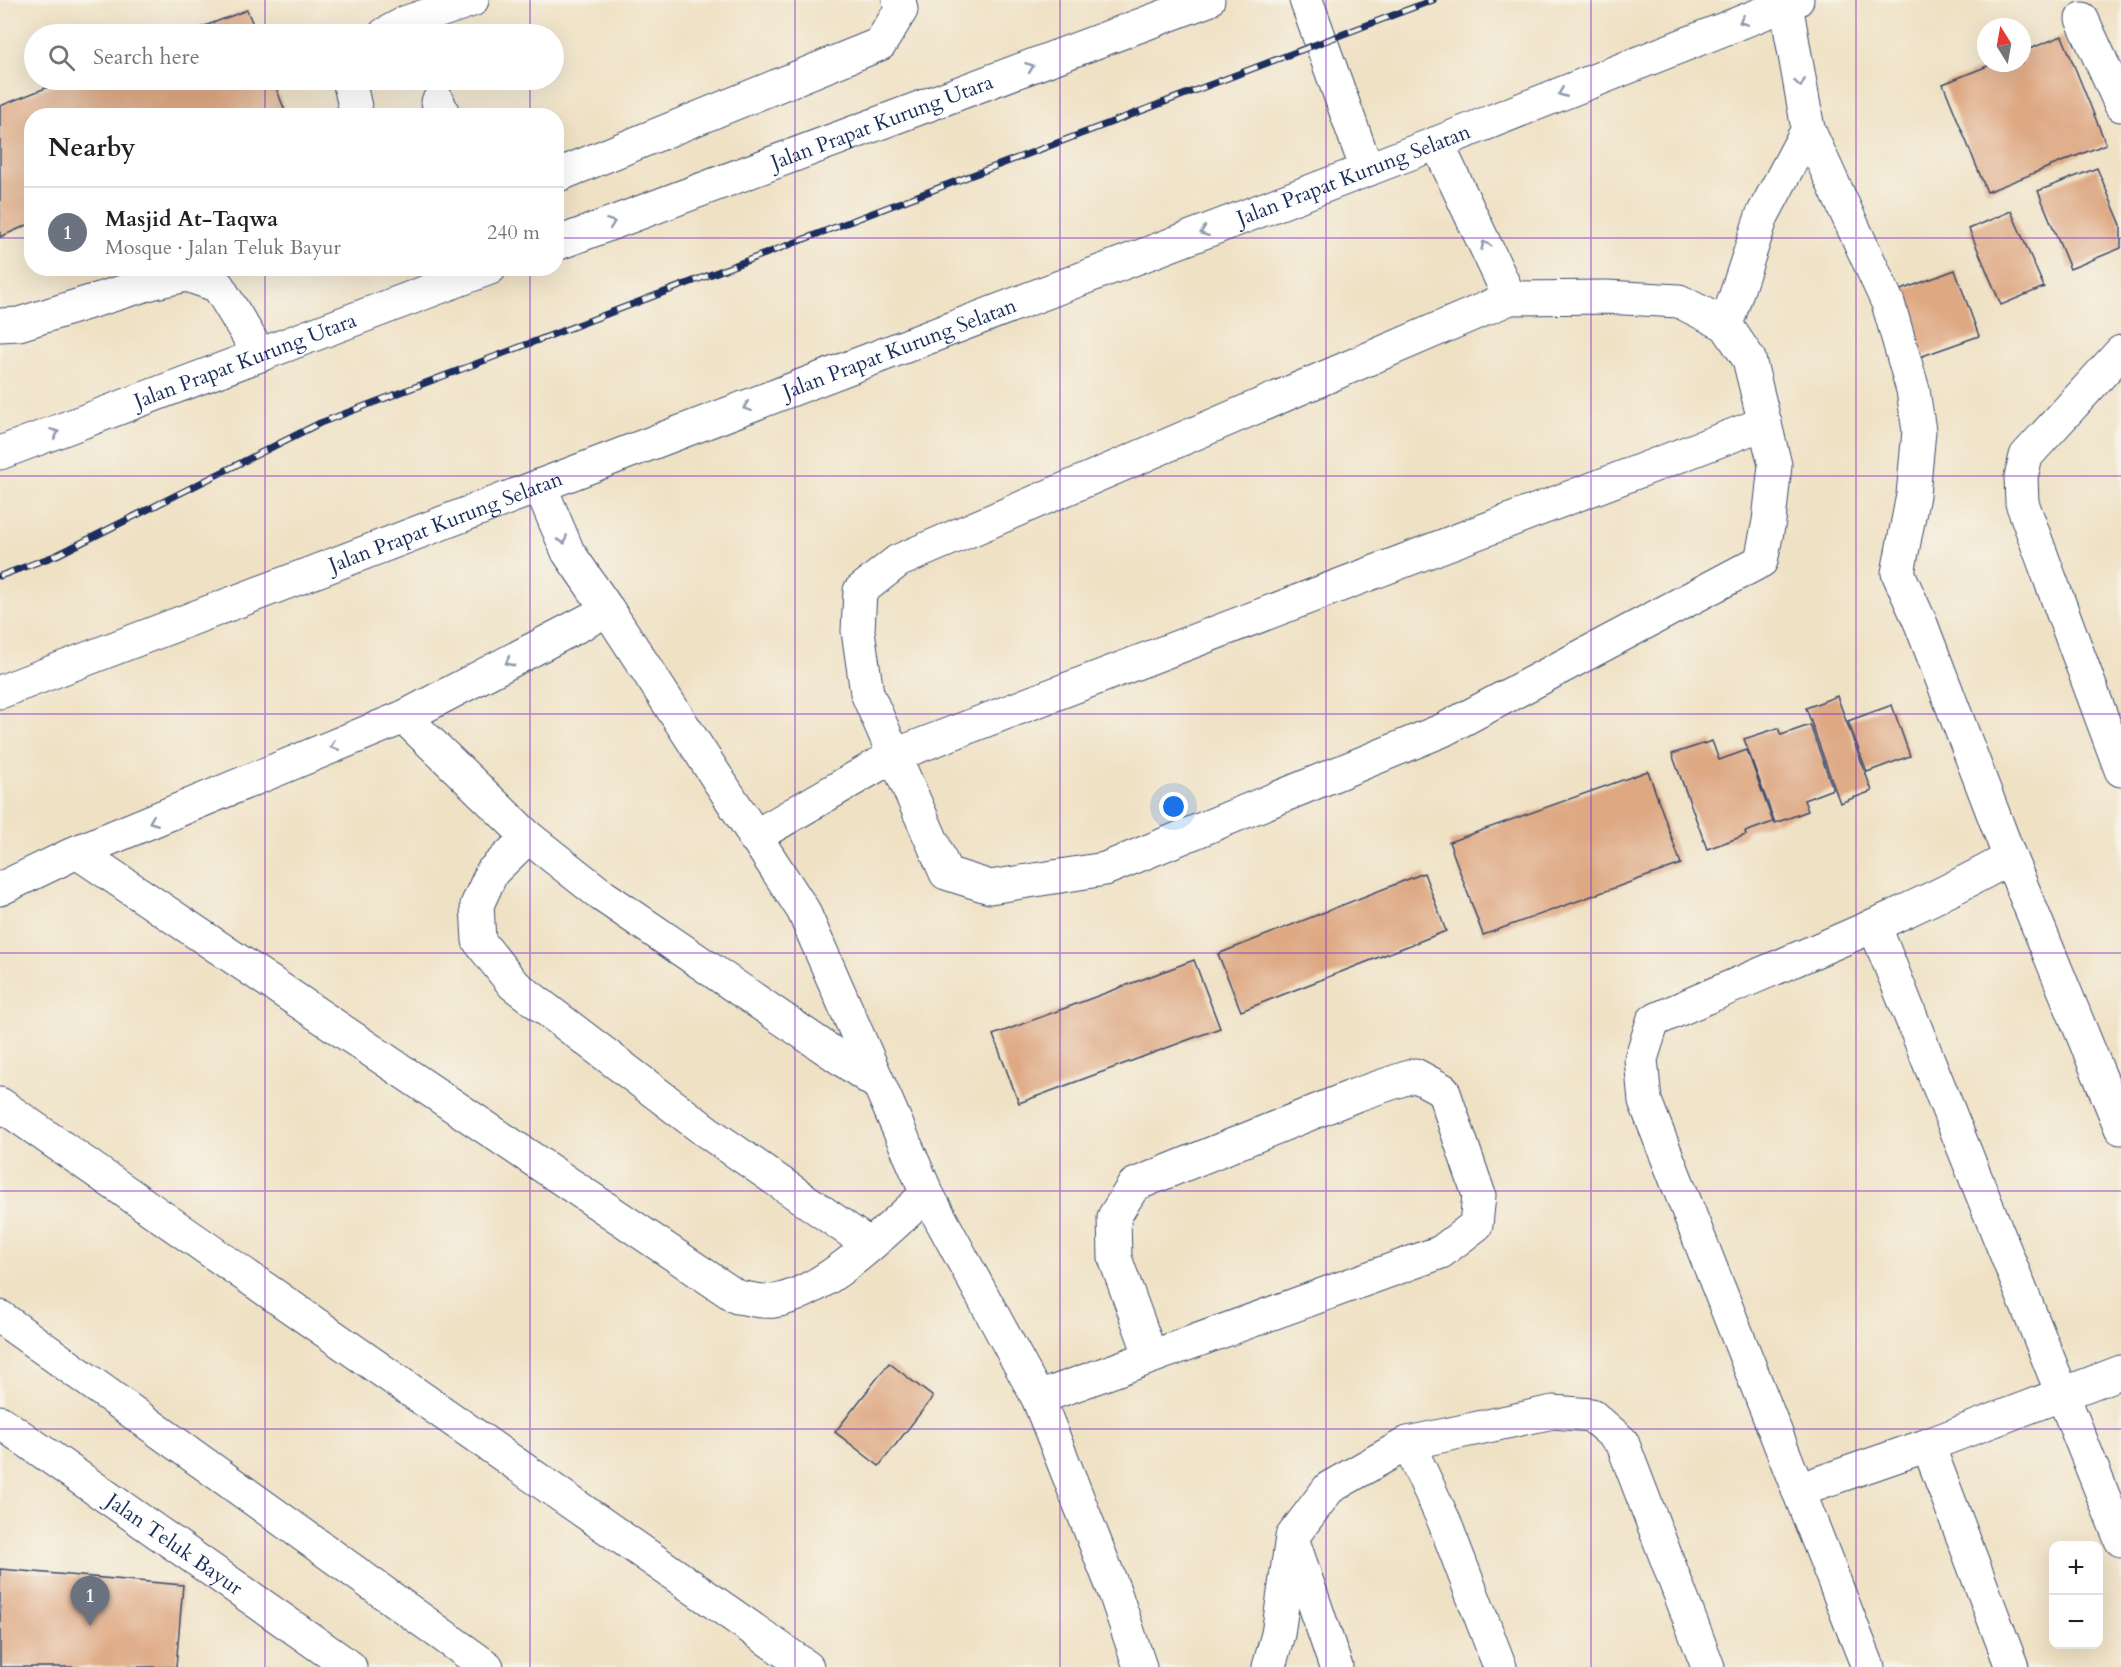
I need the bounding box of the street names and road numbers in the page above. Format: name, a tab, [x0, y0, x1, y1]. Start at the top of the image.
street label: Jalan Prapat Kurung Utara	[764, 67, 997, 178]
street label: Jalan Prapat Kurung Selatan	[1230, 117, 1475, 234]
street label: Jalan Prapat Kurung Selatan	[776, 291, 1021, 407]
street label: Jalan Prapat Kurung Utara	[127, 305, 360, 417]
street label: Jalan Prapat Kurung Selatan	[322, 464, 567, 581]
street label: Jalan Teluk Bayur	[98, 1485, 249, 1602]

